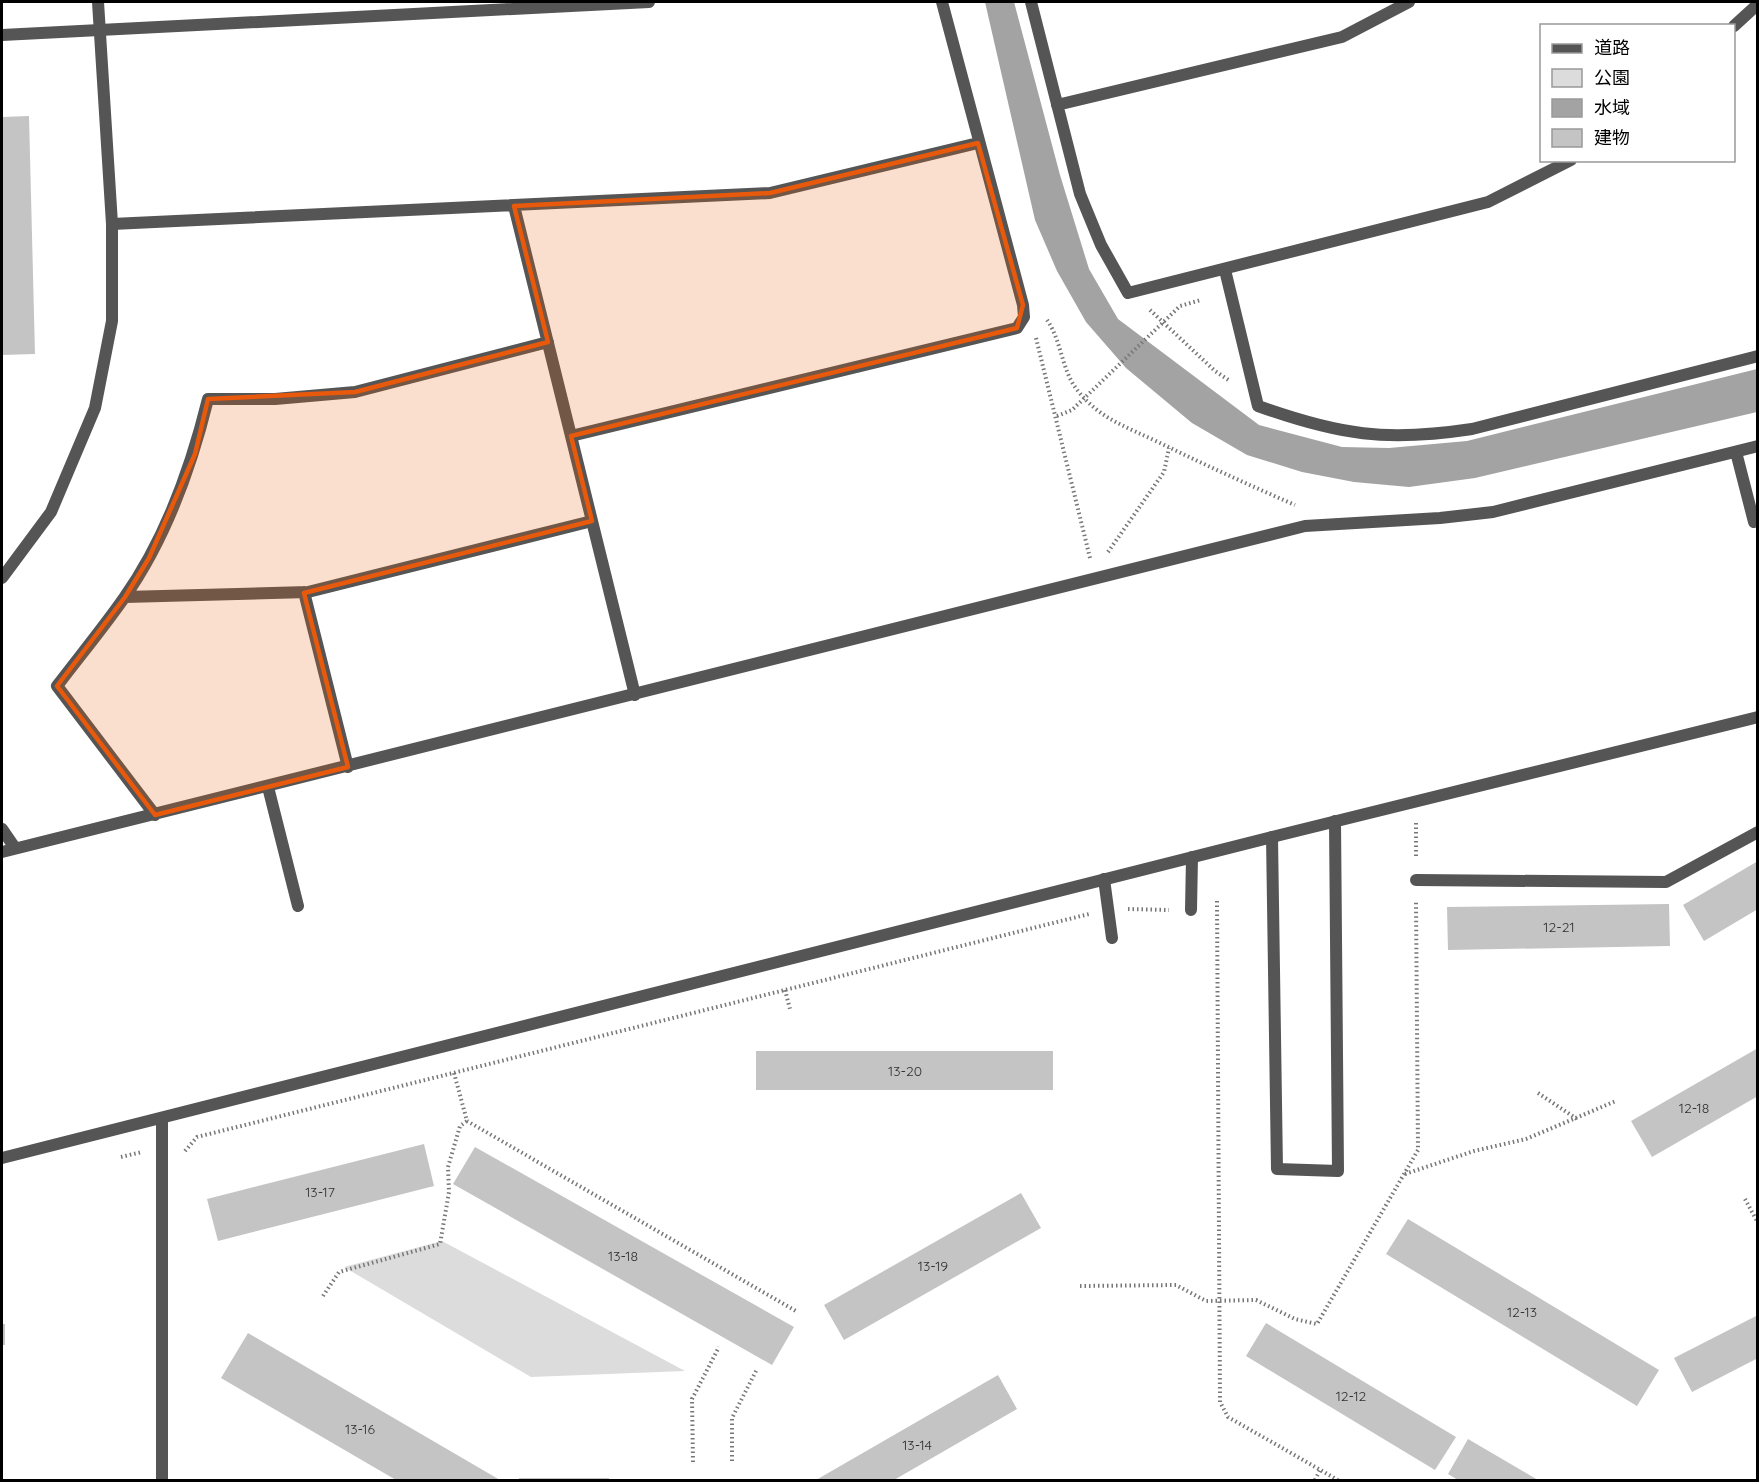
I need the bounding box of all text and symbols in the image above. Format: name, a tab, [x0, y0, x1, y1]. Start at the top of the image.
legend	[1540, 24, 1735, 162]
text: 道路	[1594, 36, 1630, 59]
text: 公園	[1594, 66, 1630, 89]
text: 水域	[1594, 96, 1630, 119]
text: 建物	[1594, 126, 1630, 149]
house number: 12-21	[1543, 918, 1575, 936]
house number: 13-20	[888, 1062, 922, 1080]
house number: 12-18	[1679, 1099, 1709, 1117]
house number: 13-17	[305, 1183, 335, 1201]
house number: 13-18	[608, 1247, 638, 1265]
house number: 13-19	[918, 1257, 948, 1275]
house number: 12-13	[1507, 1303, 1537, 1321]
house number: 12-12	[1336, 1387, 1367, 1405]
house number: 13-16	[345, 1420, 375, 1438]
house number: 13-14	[902, 1436, 932, 1454]

